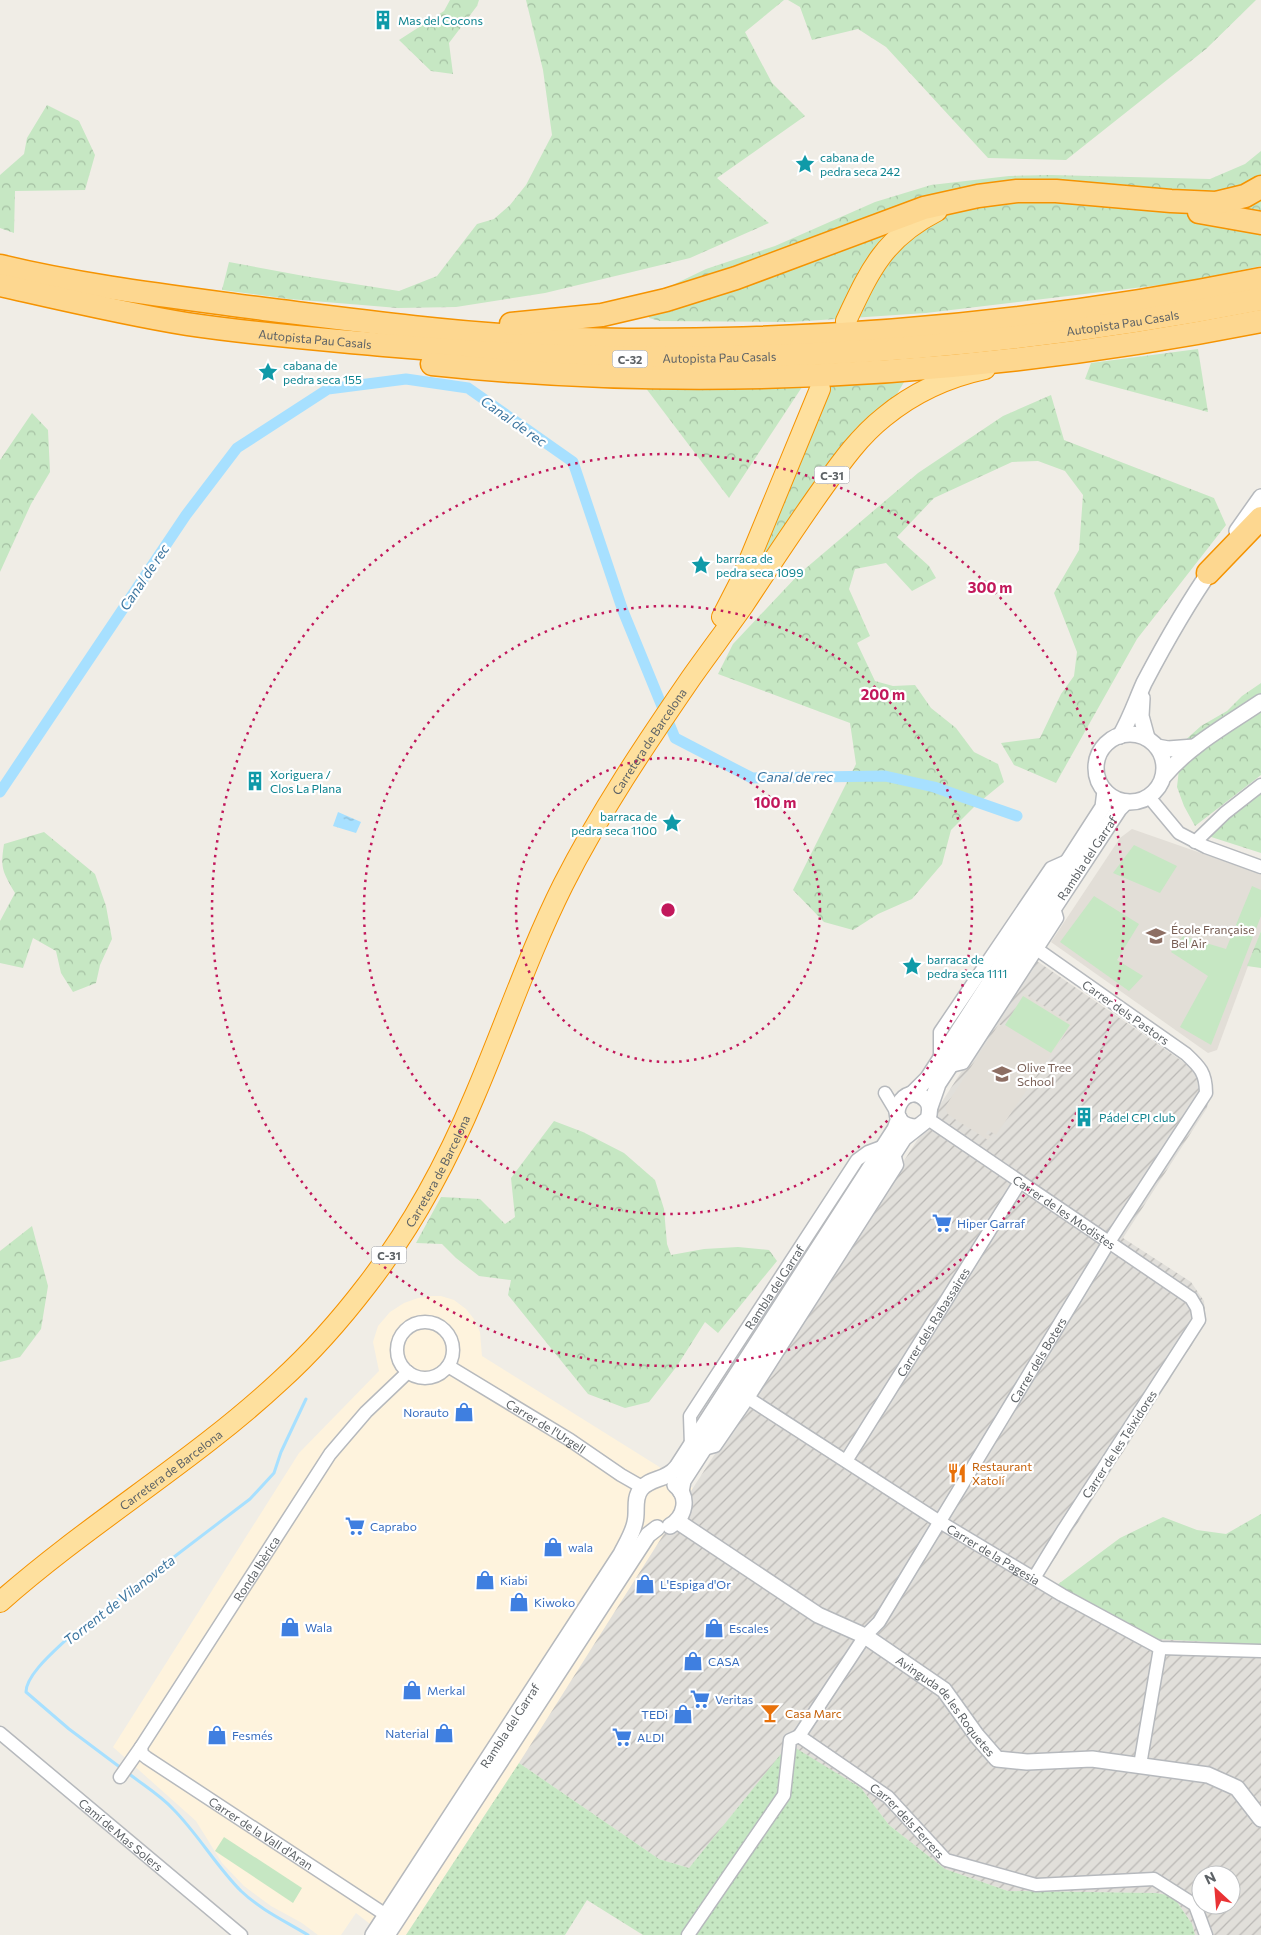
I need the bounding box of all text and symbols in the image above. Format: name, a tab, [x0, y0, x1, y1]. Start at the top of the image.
building icon: Mas del Cocons	[372, 9, 394, 31]
place label: Mas del Cocons	[398, 13, 483, 27]
place label: cabana de pedra seca 242	[820, 150, 900, 178]
place icon: cabana de pedra seca 242	[794, 153, 816, 175]
street label: Autopista Pau Casals	[1065, 307, 1180, 338]
street label: Autopista Pau Casals	[258, 326, 372, 351]
street label: Autopista Pau Casals	[663, 349, 776, 365]
road number: C-32	[612, 350, 648, 368]
place label: cabana de pedra seca 155	[283, 358, 362, 386]
place icon: cabana de pedra seca 155	[257, 361, 279, 383]
water label: Canal de rec	[478, 392, 550, 450]
road number: C-31	[814, 466, 850, 484]
water label: Canal de rec	[116, 541, 172, 613]
place label: barraca de pedra seca 1099	[716, 551, 803, 579]
place icon: barraca de pedra seca 1099	[690, 554, 712, 576]
text: 300 m	[968, 578, 1012, 596]
street label: Carretera de Barcelona	[609, 685, 689, 797]
text: 200 m	[861, 685, 905, 703]
place label: Xoriguera / Clos La Plana	[270, 767, 342, 795]
water label: Canal de rec	[757, 768, 833, 785]
building icon: Xoriguera / Clos La Plana	[244, 770, 266, 792]
text: 100 m	[754, 793, 796, 811]
place label: barraca de pedra seca 1100	[571, 809, 657, 837]
place icon: barraca de pedra seca 1100	[661, 812, 683, 834]
street label: Rambla del Garraf	[1054, 813, 1120, 903]
centre of rings	[659, 901, 677, 919]
place label: École Française Bel Air	[1171, 922, 1255, 950]
school or university icon: École Française Bel Air	[1145, 925, 1167, 947]
place label: barraca de pedra seca 1111	[927, 952, 1007, 980]
place icon: barraca de pedra seca 1111	[901, 955, 923, 977]
street label: Carrer dels Pastors	[1080, 977, 1172, 1047]
place label: Olive Tree School	[1017, 1060, 1071, 1088]
school or university icon: Olive Tree School	[991, 1063, 1013, 1085]
building icon: Pádel CPI club	[1073, 1106, 1095, 1128]
place label: Pádel CPI club	[1099, 1110, 1176, 1124]
street label: Carretera de Barcelona	[402, 1113, 473, 1229]
street label: Carrer de les Modistes	[1010, 1172, 1118, 1252]
supermarket icon: Hiper Garraf	[931, 1212, 953, 1234]
place label: Hiper Garraf	[957, 1216, 1025, 1230]
street label: Rambla del Garraf	[742, 1242, 807, 1332]
road number: C-31	[372, 1246, 406, 1264]
street label: Carrer dels Rabassaires	[894, 1265, 972, 1379]
street label: Carrer dels Boters	[1006, 1315, 1069, 1405]
street label: Carrer de les Teixidores	[1079, 1387, 1159, 1501]
street label: Carrer de l'Urgell	[504, 1396, 589, 1456]
shop icon: Norauto	[453, 1401, 475, 1423]
place label: Norauto	[403, 1405, 449, 1419]
street label: Carretera de Barcelona	[117, 1427, 225, 1513]
place label: Restaurant Xatolí	[972, 1459, 1032, 1487]
restaurant icon: Restaurant Xatolí	[946, 1462, 968, 1484]
supermarket icon: Caprabo	[344, 1515, 366, 1537]
place label: Caprabo	[370, 1519, 417, 1533]
street label: Carrer de la Pagesia	[945, 1521, 1043, 1587]
street label: Ronda Ibèrica	[230, 1534, 282, 1603]
shop icon: wala	[542, 1536, 564, 1558]
place label: wala	[568, 1540, 593, 1554]
water label: Torrent de Vilanoveta	[60, 1551, 178, 1649]
shop icon: Kiabi	[474, 1569, 496, 1591]
place label: Kiabi	[500, 1573, 528, 1587]
shop icon: L'Espiga d'Or	[634, 1573, 656, 1595]
place label: L'Espiga d'Or	[660, 1577, 731, 1591]
shop icon: Kiwoko	[508, 1591, 530, 1613]
place label: Kiwoko	[534, 1595, 575, 1609]
shop icon: Wala	[279, 1616, 301, 1638]
shop icon: Escales	[703, 1617, 725, 1639]
place label: Wala	[305, 1620, 332, 1634]
place label: Escales	[729, 1621, 769, 1635]
shop icon: CASA	[682, 1650, 704, 1672]
street label: Avinguda de les Roquetes	[894, 1653, 998, 1759]
place label: CASA	[708, 1654, 740, 1668]
shop icon: Merkal	[401, 1679, 423, 1701]
street label: Rambla del Garraf	[477, 1680, 542, 1770]
place label: Merkal	[427, 1683, 465, 1697]
supermarket icon: Veritas	[689, 1688, 711, 1710]
place label: Veritas	[715, 1692, 753, 1706]
bar icon: Casa Marc	[759, 1702, 781, 1724]
shop icon: TEDi	[672, 1703, 694, 1725]
place label: Casa Marc	[785, 1706, 842, 1720]
place label: TEDi	[641, 1707, 668, 1721]
shop icon: Naterial	[433, 1722, 455, 1744]
shop icon: Fesmés	[206, 1724, 228, 1746]
place label: Naterial	[385, 1726, 429, 1740]
supermarket icon: ALDI	[611, 1726, 633, 1748]
place label: Fesmés	[232, 1728, 273, 1742]
place label: ALDI	[637, 1730, 664, 1744]
street label: Carrer dels Ferrers	[868, 1780, 947, 1861]
street label: Carrer de la Vall d'Aran	[206, 1794, 316, 1872]
street label: Camí de Mas Solers	[76, 1795, 166, 1874]
north arrow	[1191, 1865, 1241, 1915]
text: N	[1202, 1868, 1219, 1888]

